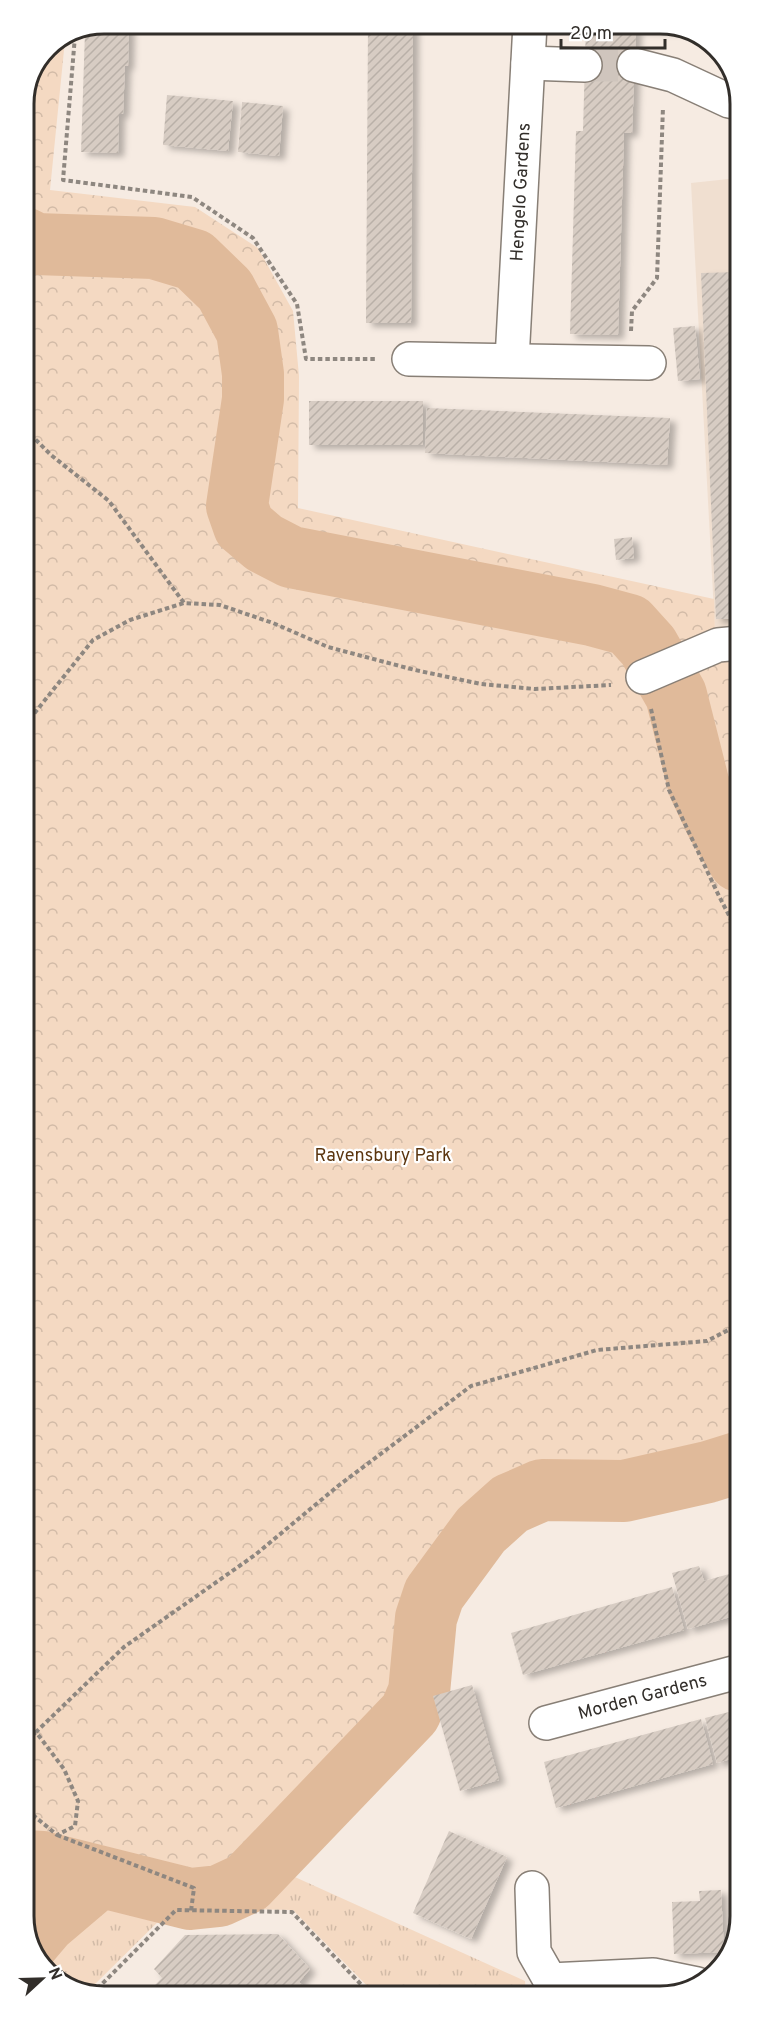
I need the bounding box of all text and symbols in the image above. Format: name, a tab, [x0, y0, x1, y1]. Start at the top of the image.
scale bar	[561, 12, 664, 50]
text: 20 m	[570, 23, 612, 46]
street label: Hengelo Gardens	[506, 122, 536, 262]
park label: Ravensbury Park	[314, 1145, 452, 1168]
street label: Morden Gardens	[576, 1669, 710, 1725]
north arrow	[12, 1949, 72, 2009]
text: N	[43, 1965, 65, 1983]

